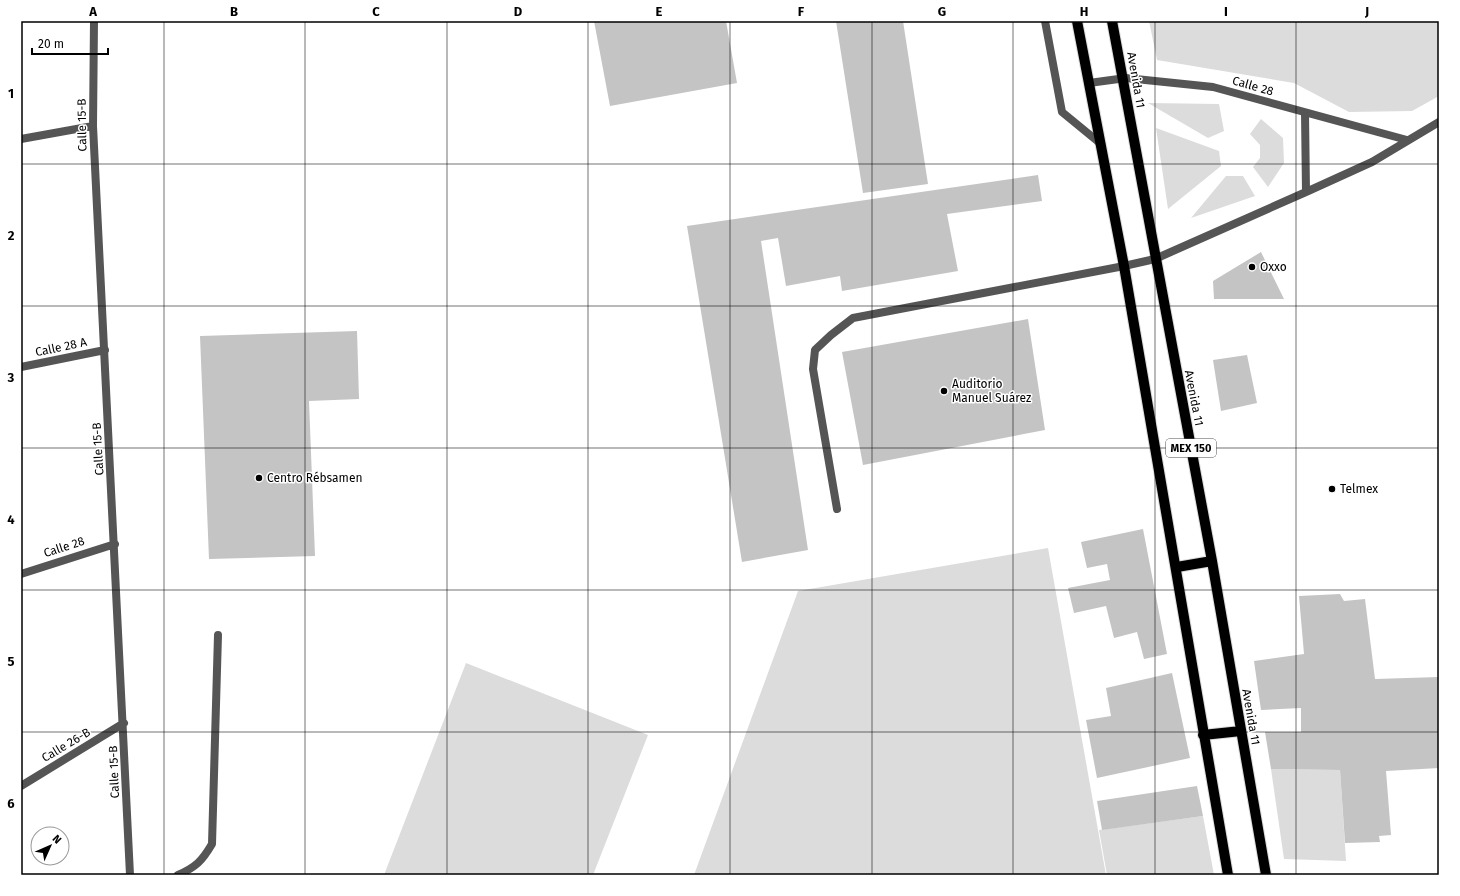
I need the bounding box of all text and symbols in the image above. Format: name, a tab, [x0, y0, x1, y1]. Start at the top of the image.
text: A	[88, 4, 97, 19]
text: B	[230, 4, 238, 19]
text: C	[372, 4, 380, 19]
text: D	[514, 4, 523, 19]
text: E	[656, 4, 663, 19]
text: F	[798, 4, 805, 19]
text: G	[938, 4, 946, 19]
text: H	[1080, 4, 1088, 19]
text: I	[1224, 4, 1228, 19]
text: J	[1364, 4, 1369, 19]
scale bar	[32, 30, 108, 56]
text: 20 m	[38, 37, 64, 51]
street label: Avenida 11	[1124, 51, 1148, 109]
street label: Calle 28	[1231, 73, 1276, 99]
text: 1	[8, 86, 14, 101]
street label: Calle 15-B	[75, 98, 89, 152]
text: 2	[8, 228, 15, 243]
place label: Oxxo	[1260, 260, 1287, 274]
marker: Oxxo	[1247, 262, 1257, 272]
street label: Calle 28 A	[34, 335, 88, 359]
street label: Avenida 11	[1182, 369, 1206, 427]
text: 3	[7, 370, 15, 385]
place label: Auditorio Manuel Suárez	[952, 377, 1031, 405]
marker: Auditorio Manuel Suárez	[939, 386, 949, 396]
street label: Calle 15-B	[90, 422, 106, 476]
road number: MEX 150	[1166, 439, 1216, 457]
place label: Centro Rébsamen	[267, 471, 362, 485]
marker: Centro Rébsamen	[254, 473, 264, 483]
place label: Telmex	[1340, 482, 1378, 496]
marker: Telmex	[1327, 484, 1337, 494]
text: 4	[7, 512, 15, 527]
street label: Calle 28	[42, 534, 87, 560]
text: 5	[8, 654, 15, 669]
street label: Avenida 11	[1239, 688, 1263, 746]
street label: Calle 26-B	[39, 725, 93, 765]
street label: Calle 15-B	[106, 745, 122, 799]
text: 6	[7, 796, 15, 811]
north arrow	[30, 826, 70, 866]
text: N	[50, 832, 64, 846]

